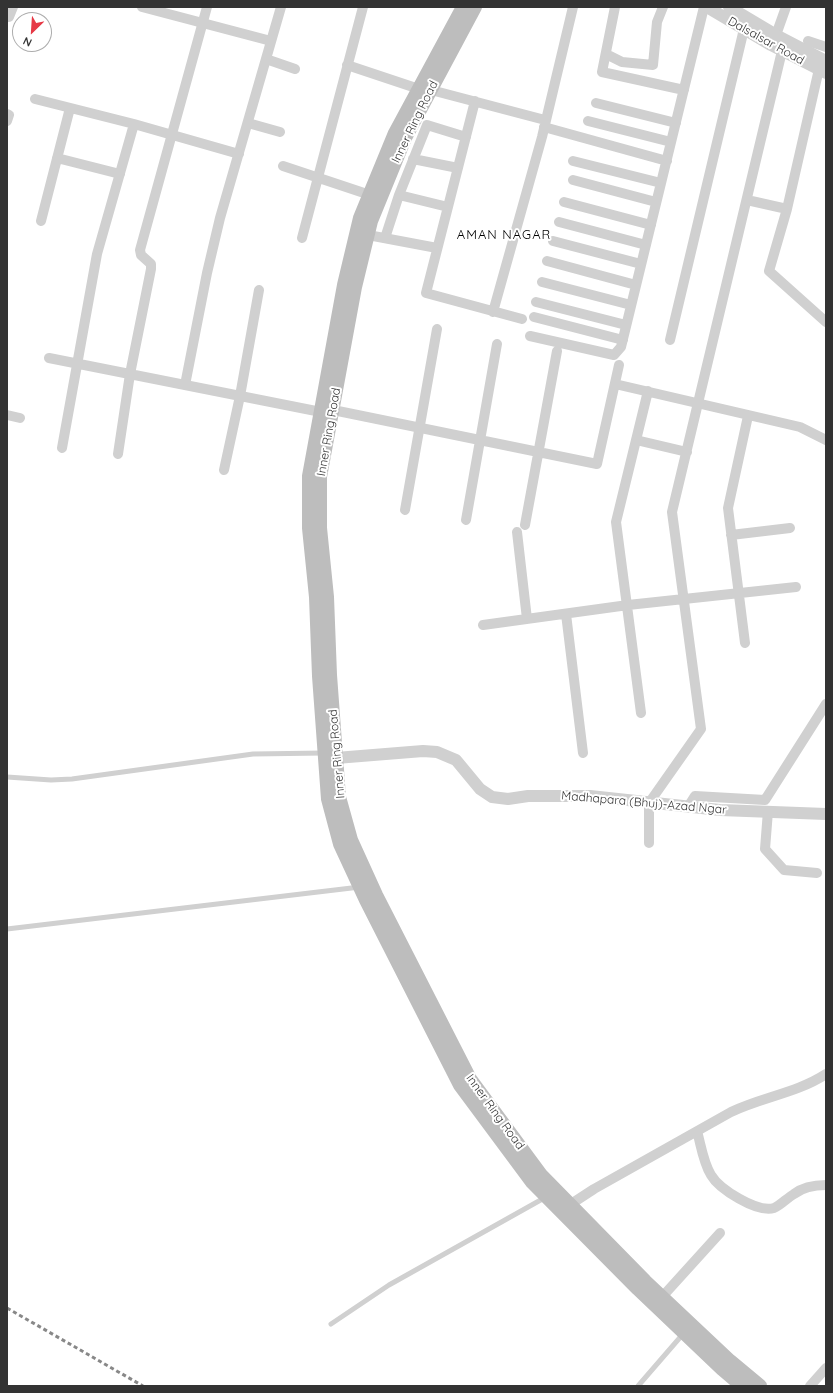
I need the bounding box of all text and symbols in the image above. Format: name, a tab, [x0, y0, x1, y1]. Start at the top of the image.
north arrow	[12, 12, 52, 52]
street label: Dalsalsar Road	[725, 14, 807, 68]
text: N	[21, 34, 34, 50]
street label: Inner Ring Road	[389, 79, 441, 165]
district label: AMAN NAGAR	[457, 227, 551, 243]
street label: Inner Ring Road	[314, 387, 344, 477]
street label: Inner Ring Road	[326, 709, 348, 799]
street label: Madhapara (Bhuj)-Azad Ngar	[561, 789, 727, 817]
street label: Inner Ring Road	[463, 1072, 527, 1152]

